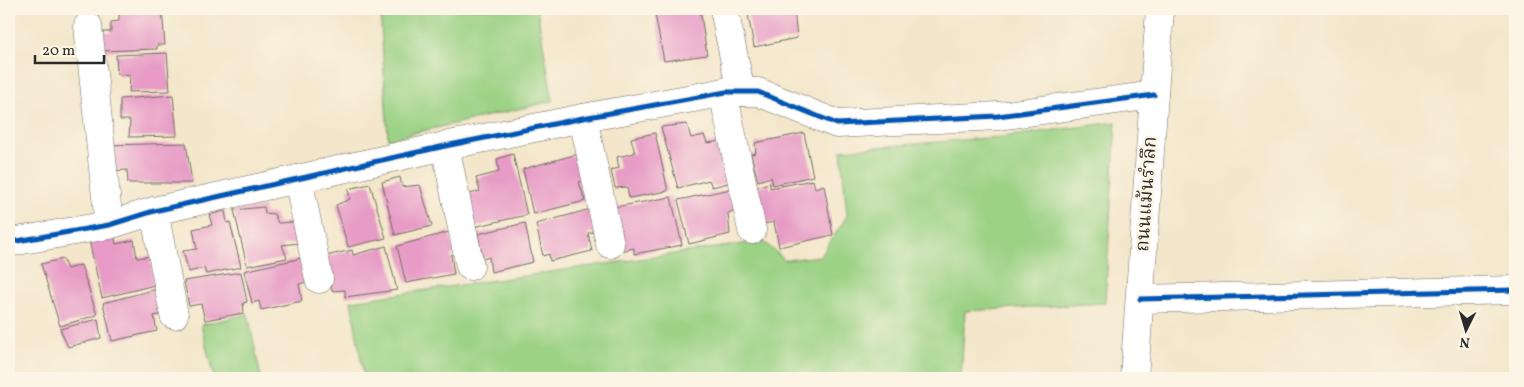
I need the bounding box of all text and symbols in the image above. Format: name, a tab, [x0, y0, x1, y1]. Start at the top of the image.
scale bar	[35, 32, 104, 64]
text: 20 m	[42, 41, 75, 62]
street label: ถนนแม้นรำลึก	[1130, 135, 1164, 253]
north arrow	[1442, 304, 1492, 354]
text: N	[1459, 332, 1471, 351]

